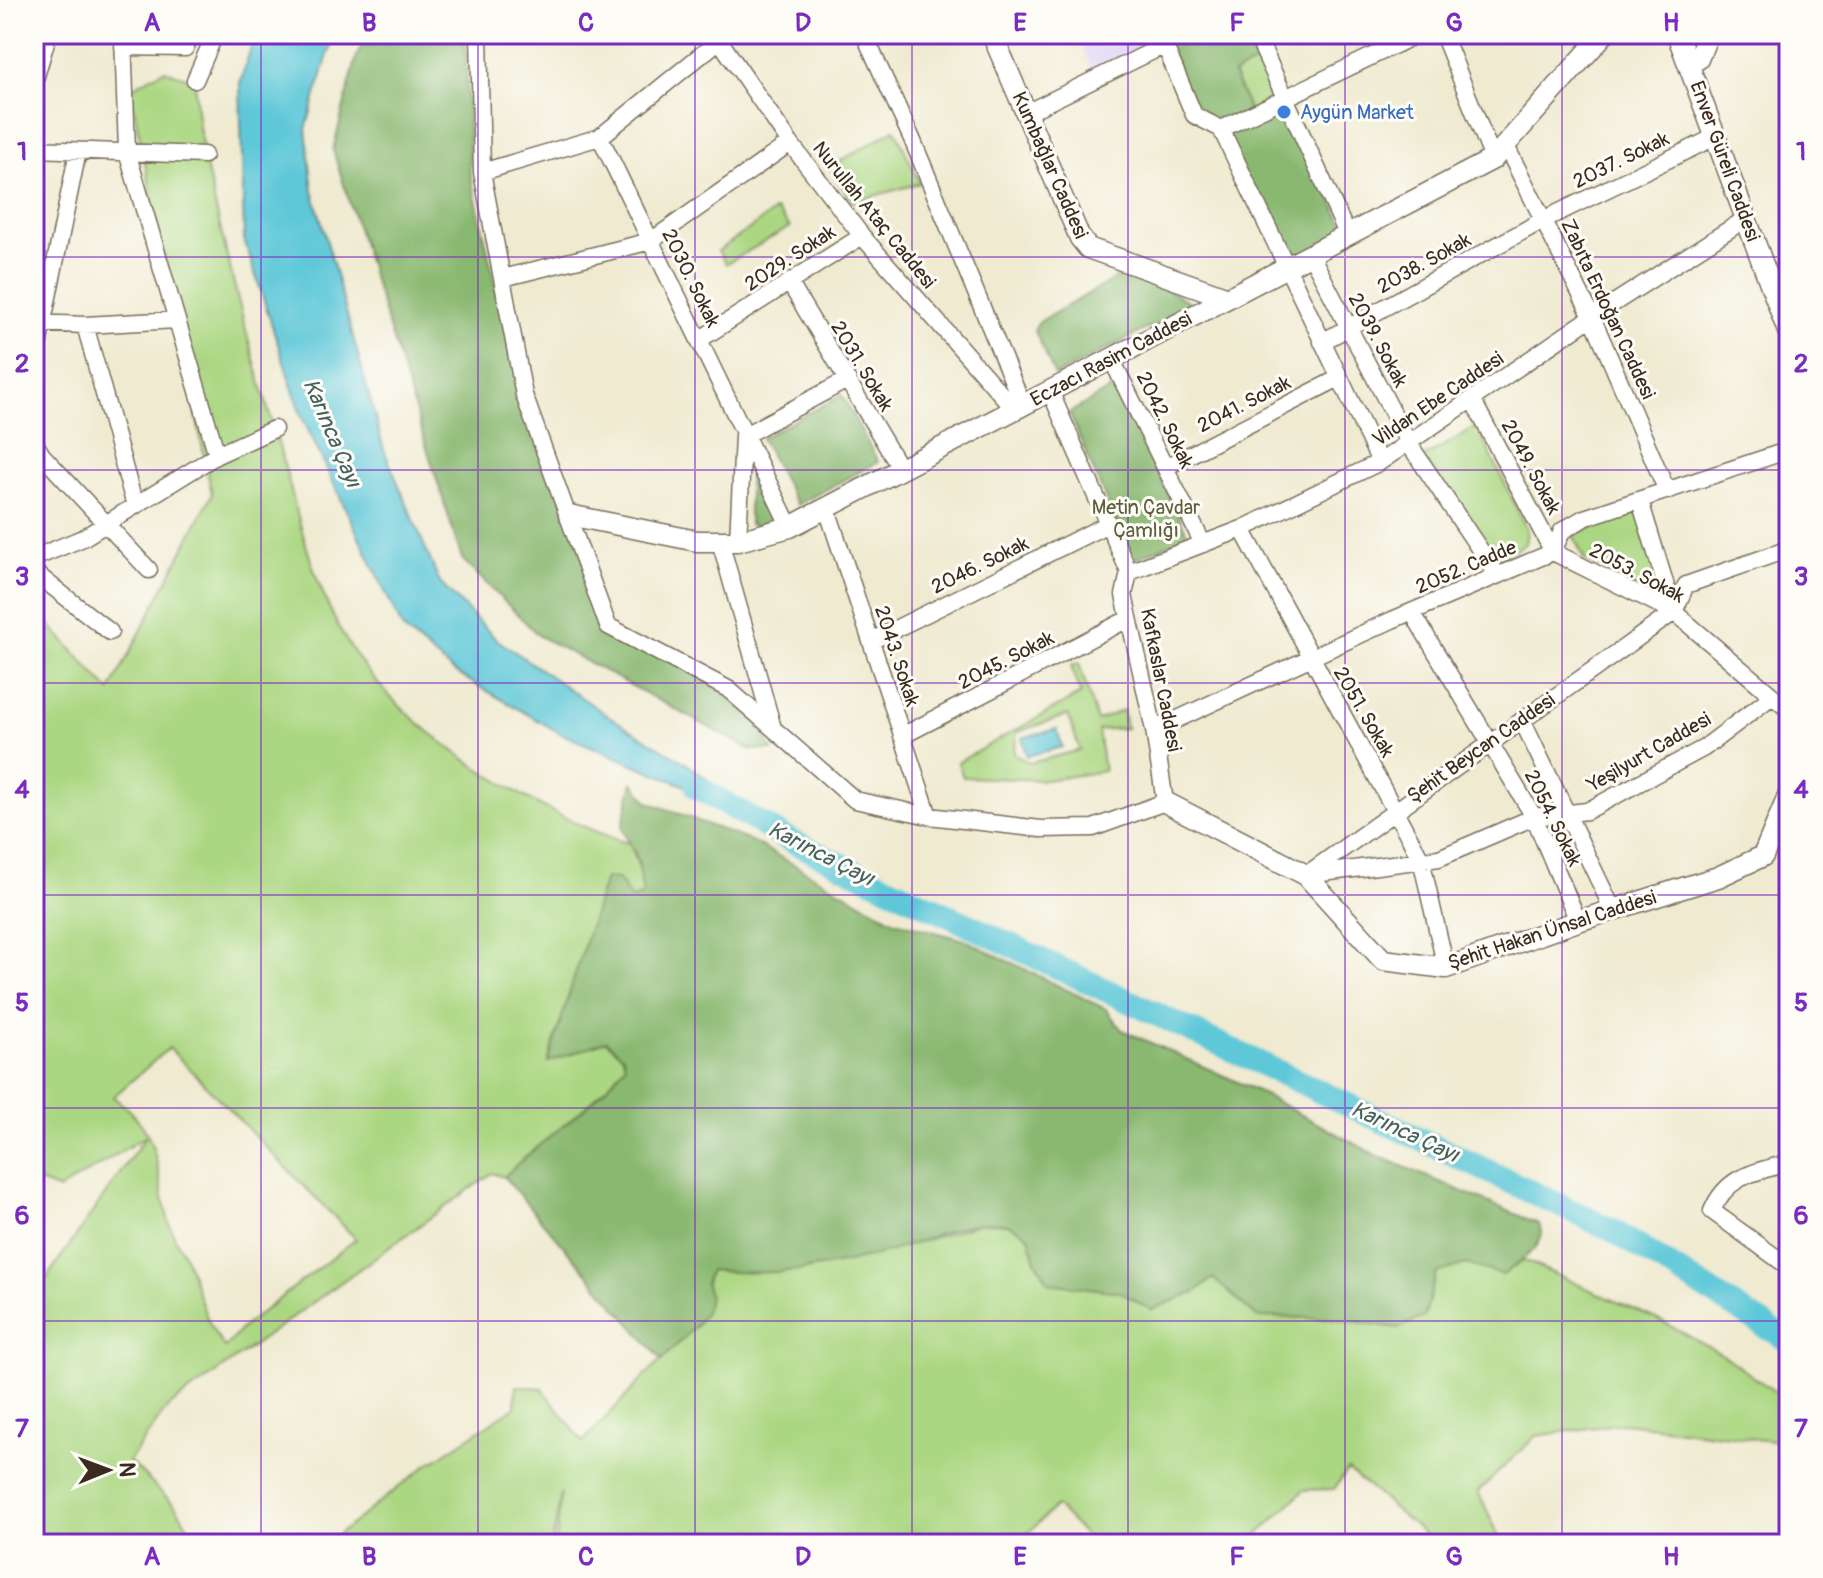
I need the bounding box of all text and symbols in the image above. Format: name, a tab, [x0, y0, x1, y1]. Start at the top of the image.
text: A	[144, 7, 161, 39]
text: B	[362, 7, 376, 39]
text: C	[578, 7, 594, 39]
text: D	[795, 7, 811, 39]
text: E	[1013, 7, 1027, 39]
text: F	[1229, 7, 1245, 39]
text: G	[1445, 7, 1463, 39]
text: H	[1663, 7, 1679, 39]
street label: Enver Güreli Caddesi	[1684, 77, 1766, 245]
street label: Kumbağlar Caddesi	[1006, 88, 1094, 242]
place label: Aygün Market	[1300, 100, 1415, 125]
marker: Aygün Market	[1275, 103, 1293, 121]
street label: 2037. Sokak	[1569, 126, 1674, 194]
text: 1	[17, 136, 27, 168]
street label: Nurullah Ataç Caddesi	[807, 136, 941, 294]
text: 1	[1796, 136, 1806, 168]
street label: Zabıta Erdoğan Caddesi	[1555, 215, 1661, 403]
street label: 2029. Sokak	[740, 219, 841, 297]
street label: 2030. Sokak	[656, 225, 726, 332]
street label: 2038. Sokak	[1373, 227, 1476, 299]
street label: 2039. Sokak	[1343, 288, 1414, 392]
street label: Eczacı Rasim Caddesi	[1026, 306, 1196, 412]
street label: 2031. Sokak	[825, 316, 899, 416]
street label: Vildan Ebe Caddesi	[1368, 346, 1508, 452]
text: 2	[15, 348, 29, 380]
text: 2	[1794, 348, 1808, 380]
street label: 2042. Sokak	[1131, 367, 1199, 473]
street label: 2041. Sokak	[1193, 370, 1295, 438]
water label: Karınca Çayı	[297, 374, 368, 492]
street label: 2049. Sokak	[1496, 415, 1567, 519]
park label: Metin Çavdar Çamlığı	[1092, 495, 1200, 543]
street label: 2046. Sokak	[927, 530, 1033, 599]
street label: 2052. Cadde	[1412, 535, 1520, 599]
street label: 2053. Sokak	[1585, 538, 1689, 609]
text: 3	[15, 561, 29, 593]
text: 3	[1794, 561, 1808, 593]
street label: 2043. Sokak	[869, 602, 925, 710]
street label: Kafkaslar Caddesi	[1135, 606, 1187, 754]
street label: 2045. Sokak	[954, 625, 1059, 695]
street label: 2051. Sokak	[1328, 662, 1400, 762]
street label: Şehit Beycan Caddesi	[1402, 687, 1560, 809]
street label: Yeşilyurt Caddesi	[1582, 707, 1715, 798]
street label: 2054. Sokak	[1519, 766, 1587, 871]
text: 4	[14, 774, 30, 806]
text: 4	[1793, 774, 1809, 806]
water label: Karınca Çayı	[763, 815, 880, 893]
street label: Şehit Hakan Ünsal Caddesi	[1445, 884, 1659, 976]
text: 5	[15, 987, 29, 1019]
text: 5	[1794, 987, 1808, 1019]
water label: Karınca Çayı	[1347, 1095, 1464, 1169]
text: 6	[14, 1200, 30, 1232]
text: 6	[1793, 1200, 1809, 1232]
text: 7	[15, 1413, 29, 1445]
text: 7	[1794, 1413, 1808, 1445]
north arrow	[68, 1430, 148, 1510]
text: N	[113, 1462, 141, 1477]
text: A	[144, 1541, 161, 1573]
text: B	[362, 1541, 376, 1573]
text: C	[578, 1541, 594, 1573]
text: D	[795, 1541, 811, 1573]
text: E	[1013, 1541, 1027, 1573]
text: F	[1229, 1541, 1245, 1573]
text: G	[1445, 1541, 1463, 1573]
text: H	[1663, 1541, 1679, 1573]

